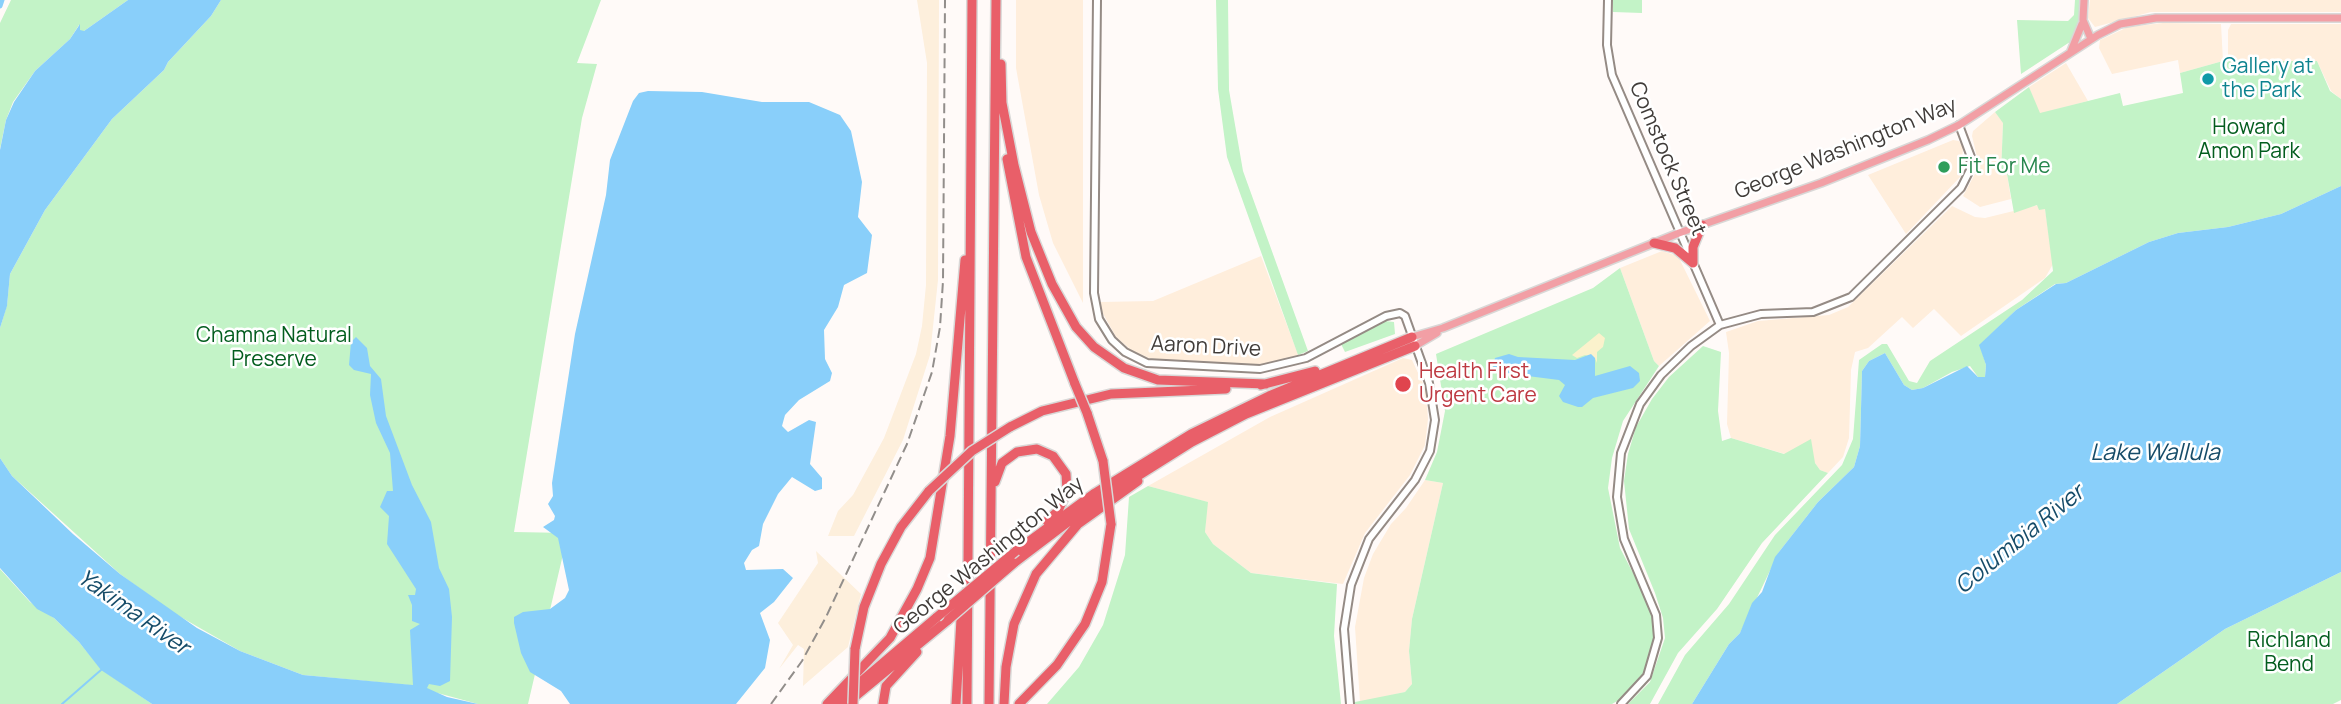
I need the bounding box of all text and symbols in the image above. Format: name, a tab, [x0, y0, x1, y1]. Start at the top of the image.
place label: Gallery at the Park	[2222, 54, 2313, 104]
marker: Gallery at the Park	[2200, 71, 2216, 87]
street label: Comstock Street	[1623, 78, 1711, 240]
street label: George Washington Way	[1731, 93, 1961, 205]
park label: Howard Amon Park	[2198, 115, 2300, 165]
place label: Fit For Me	[1958, 154, 2050, 180]
marker: Fit For Me	[1936, 159, 1952, 175]
park label: Chamna Natural Preserve	[196, 323, 352, 373]
street label: Aaron Drive	[1150, 332, 1262, 362]
place label: Health First Urgent Care	[1419, 359, 1537, 409]
marker: Health First Urgent Care	[1393, 374, 1413, 394]
water label: Lake Wallula	[2090, 440, 2220, 468]
street label: George Washington Way	[889, 472, 1089, 640]
water label: Columbia River	[1950, 480, 2090, 600]
water label: Yakima River	[72, 564, 194, 662]
park label: Richland Bend	[2247, 628, 2331, 678]

